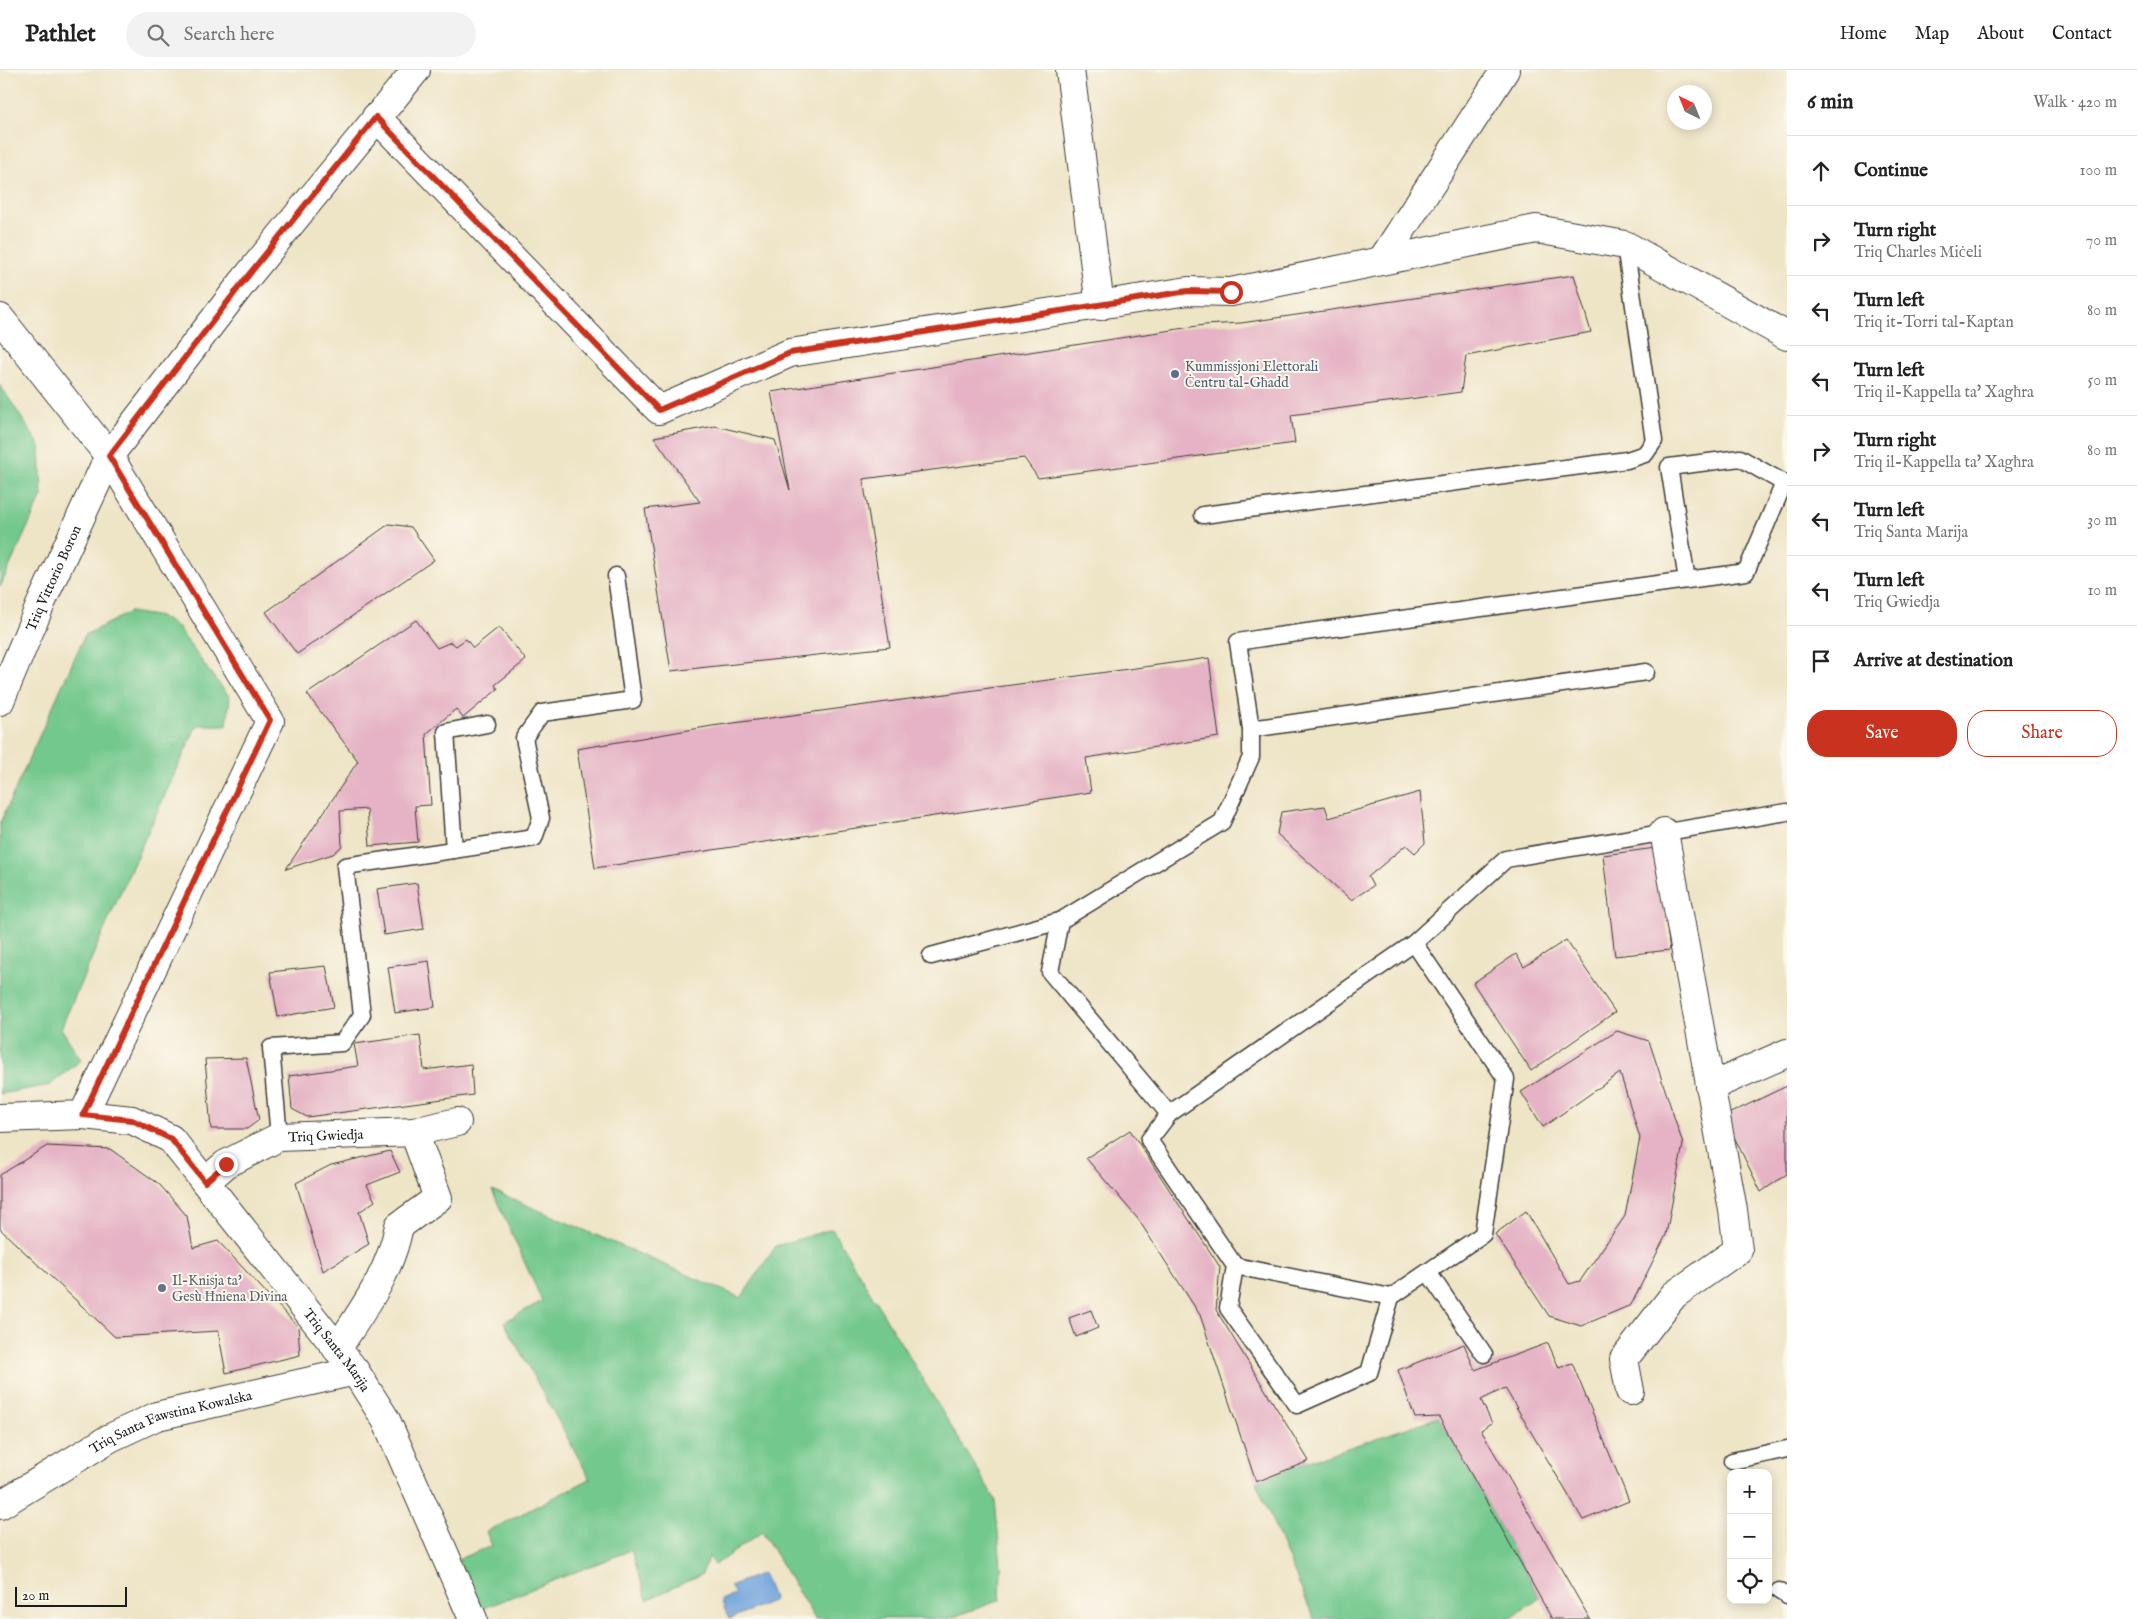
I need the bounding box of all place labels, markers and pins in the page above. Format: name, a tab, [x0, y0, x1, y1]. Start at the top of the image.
place label: Kummissjoni Elettorali Ċentru tal-Għadd	[1185, 358, 1319, 392]
marker: Kummissjoni Elettorali Ċentru tal-Għadd	[1169, 368, 1181, 380]
place label: Il-Knisja ta' Gesù Ħniena Divina	[172, 1272, 288, 1306]
marker: Il-Knisja ta' Gesù Ħniena Divina	[156, 1282, 168, 1294]

